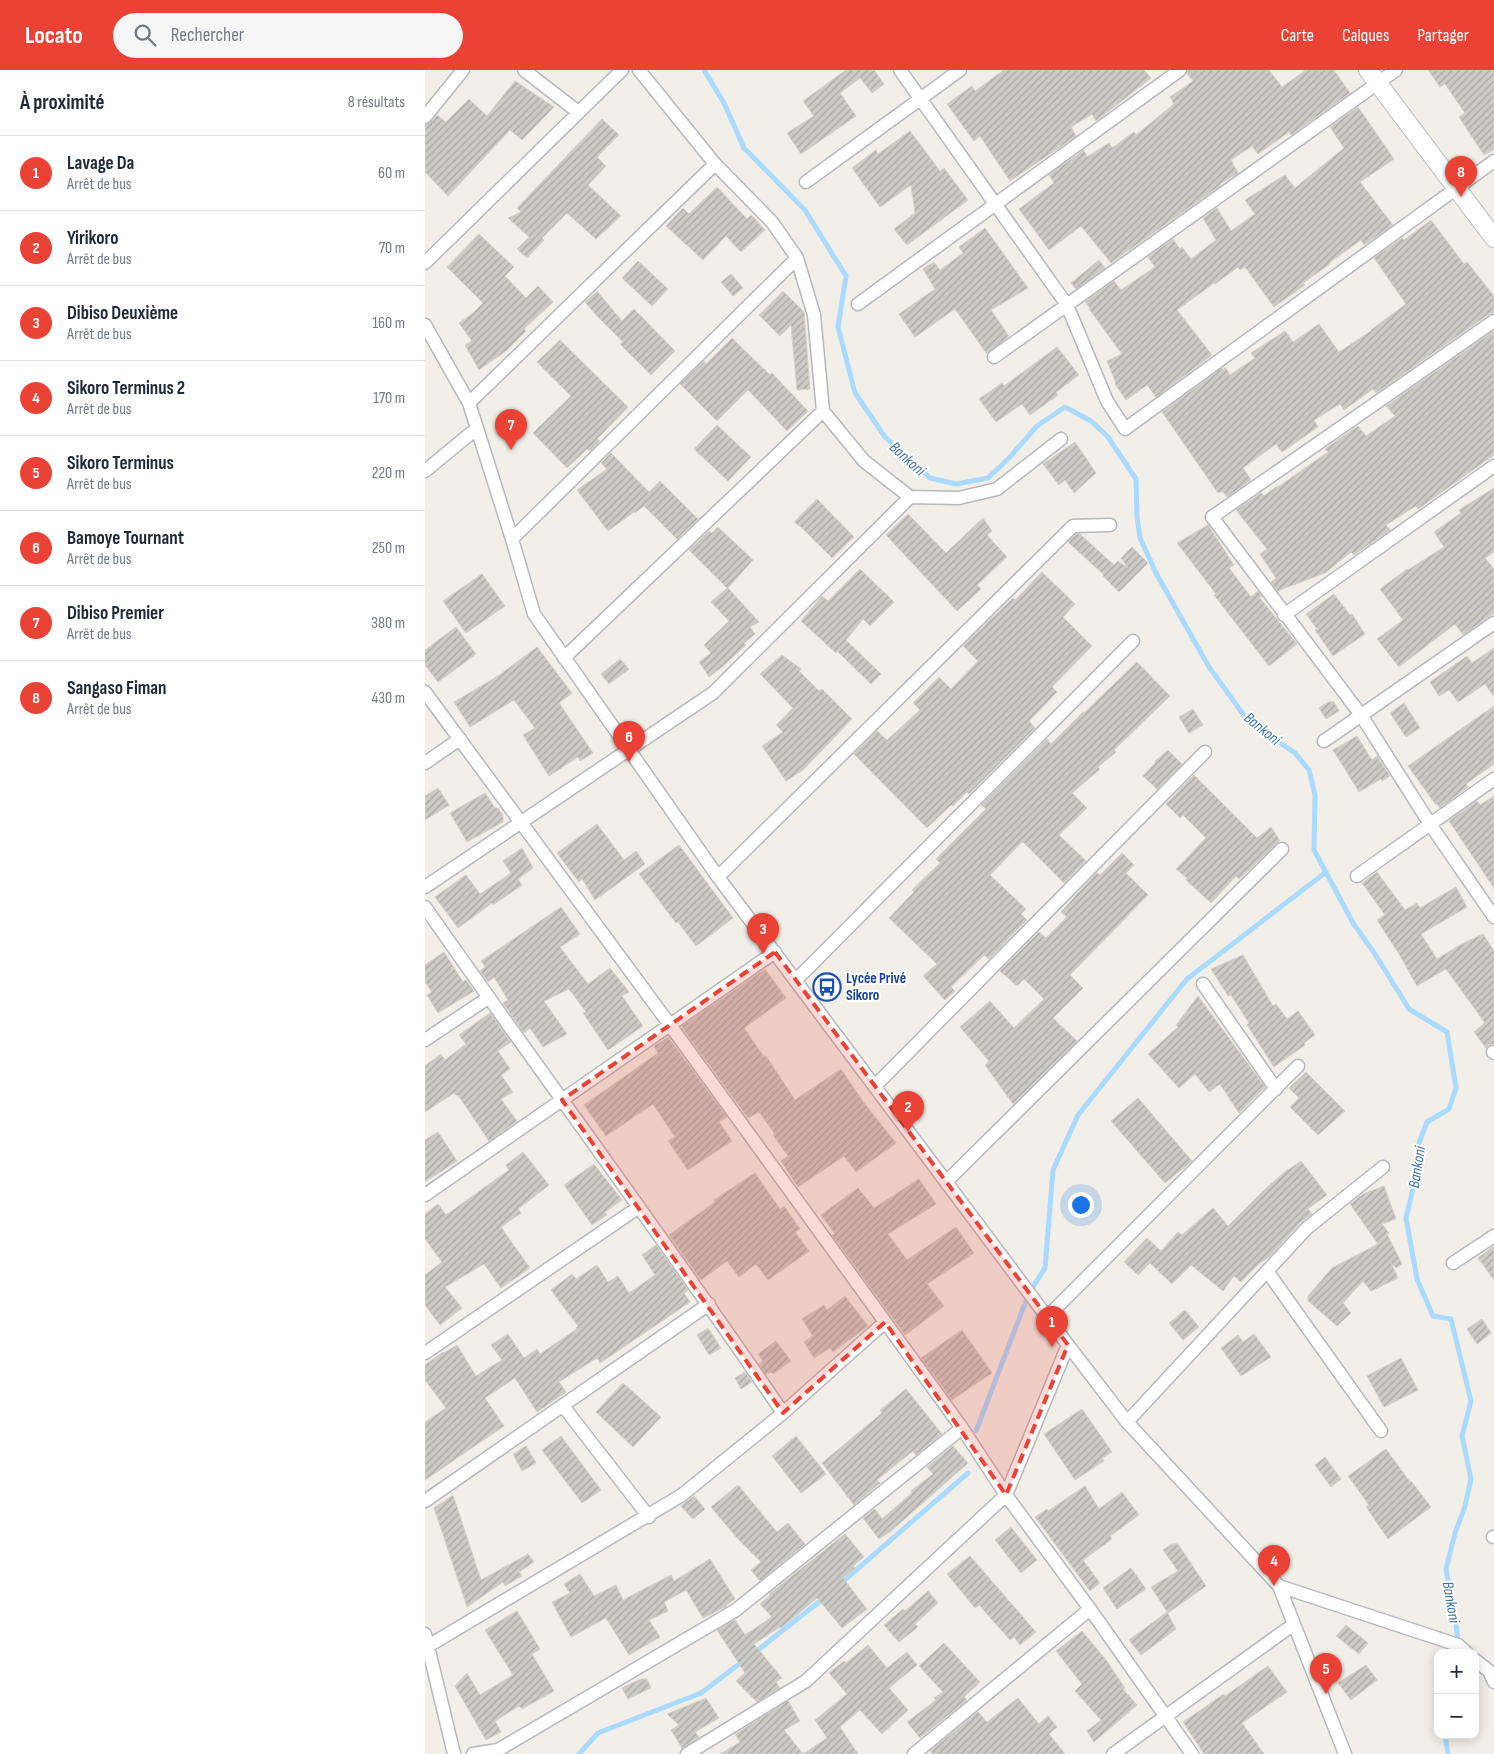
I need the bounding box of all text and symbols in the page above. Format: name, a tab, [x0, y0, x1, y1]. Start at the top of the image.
search box	[113, 13, 463, 58]
text: Locato	[25, 21, 83, 50]
icon: search	[131, 21, 159, 49]
text: Rechercher	[171, 24, 244, 47]
text: Carte	[1281, 25, 1314, 46]
text: Calques	[1342, 25, 1389, 46]
text: Partager	[1417, 25, 1469, 46]
text: À proximité	[20, 90, 105, 115]
text: 8 résultats	[348, 93, 405, 112]
text: Lavage Da	[67, 152, 134, 175]
pin: 8	[1445, 156, 1477, 197]
text: 1	[33, 164, 39, 183]
text: 60 m	[378, 164, 405, 183]
text: Arrêt de bus	[67, 175, 132, 194]
text: Yirikoro	[67, 227, 119, 250]
text: 2	[32, 239, 40, 258]
text: 70 m	[379, 239, 405, 258]
text: Arrêt de bus	[67, 250, 132, 269]
text: Dibiso Deuxième	[67, 302, 178, 325]
text: 3	[32, 314, 40, 333]
text: 160 m	[372, 314, 405, 333]
text: Arrêt de bus	[67, 325, 132, 344]
text: Sikoro Terminus 2	[67, 377, 185, 400]
text: 4	[32, 389, 40, 408]
text: 170 m	[373, 389, 405, 408]
text: Arrêt de bus	[67, 400, 132, 419]
pin: 7	[495, 409, 527, 450]
water label: Bankoni	[885, 438, 930, 481]
text: Sikoro Terminus	[67, 452, 174, 475]
text: 5	[32, 464, 40, 483]
text: 220 m	[372, 464, 405, 483]
text: Arrêt de bus	[67, 475, 132, 494]
text: Bamoye Tournant	[67, 527, 184, 550]
text: 6	[32, 539, 40, 558]
text: 250 m	[372, 539, 405, 558]
text: Arrêt de bus	[67, 550, 132, 569]
text: Dibiso Premier	[67, 602, 164, 625]
text: 7	[33, 614, 39, 633]
text: 380 m	[371, 614, 405, 633]
text: Arrêt de bus	[67, 625, 132, 644]
text: Sangaso Fiman	[67, 677, 167, 700]
text: 8	[32, 689, 40, 708]
text: 430 m	[372, 689, 405, 708]
text: Arrêt de bus	[67, 700, 132, 719]
water label: Bankoni	[1240, 709, 1285, 750]
pin: 6	[613, 721, 645, 762]
pin: 3	[747, 913, 779, 954]
place label: Lycée Privé Sikoro	[846, 969, 906, 1005]
bus stop icon: Lycée Privé Sikoro	[812, 972, 842, 1002]
pin: 2	[892, 1091, 924, 1132]
water label: Bankoni	[1405, 1144, 1430, 1189]
your location	[1068, 1192, 1094, 1218]
pin: 1	[1036, 1306, 1068, 1347]
pin: 4	[1258, 1545, 1290, 1586]
water label: Bankoni	[1438, 1580, 1464, 1626]
map controls	[1434, 1649, 1479, 1739]
button: +	[1434, 1649, 1479, 1694]
pin: 5	[1310, 1653, 1342, 1694]
button: −	[1434, 1694, 1479, 1739]

